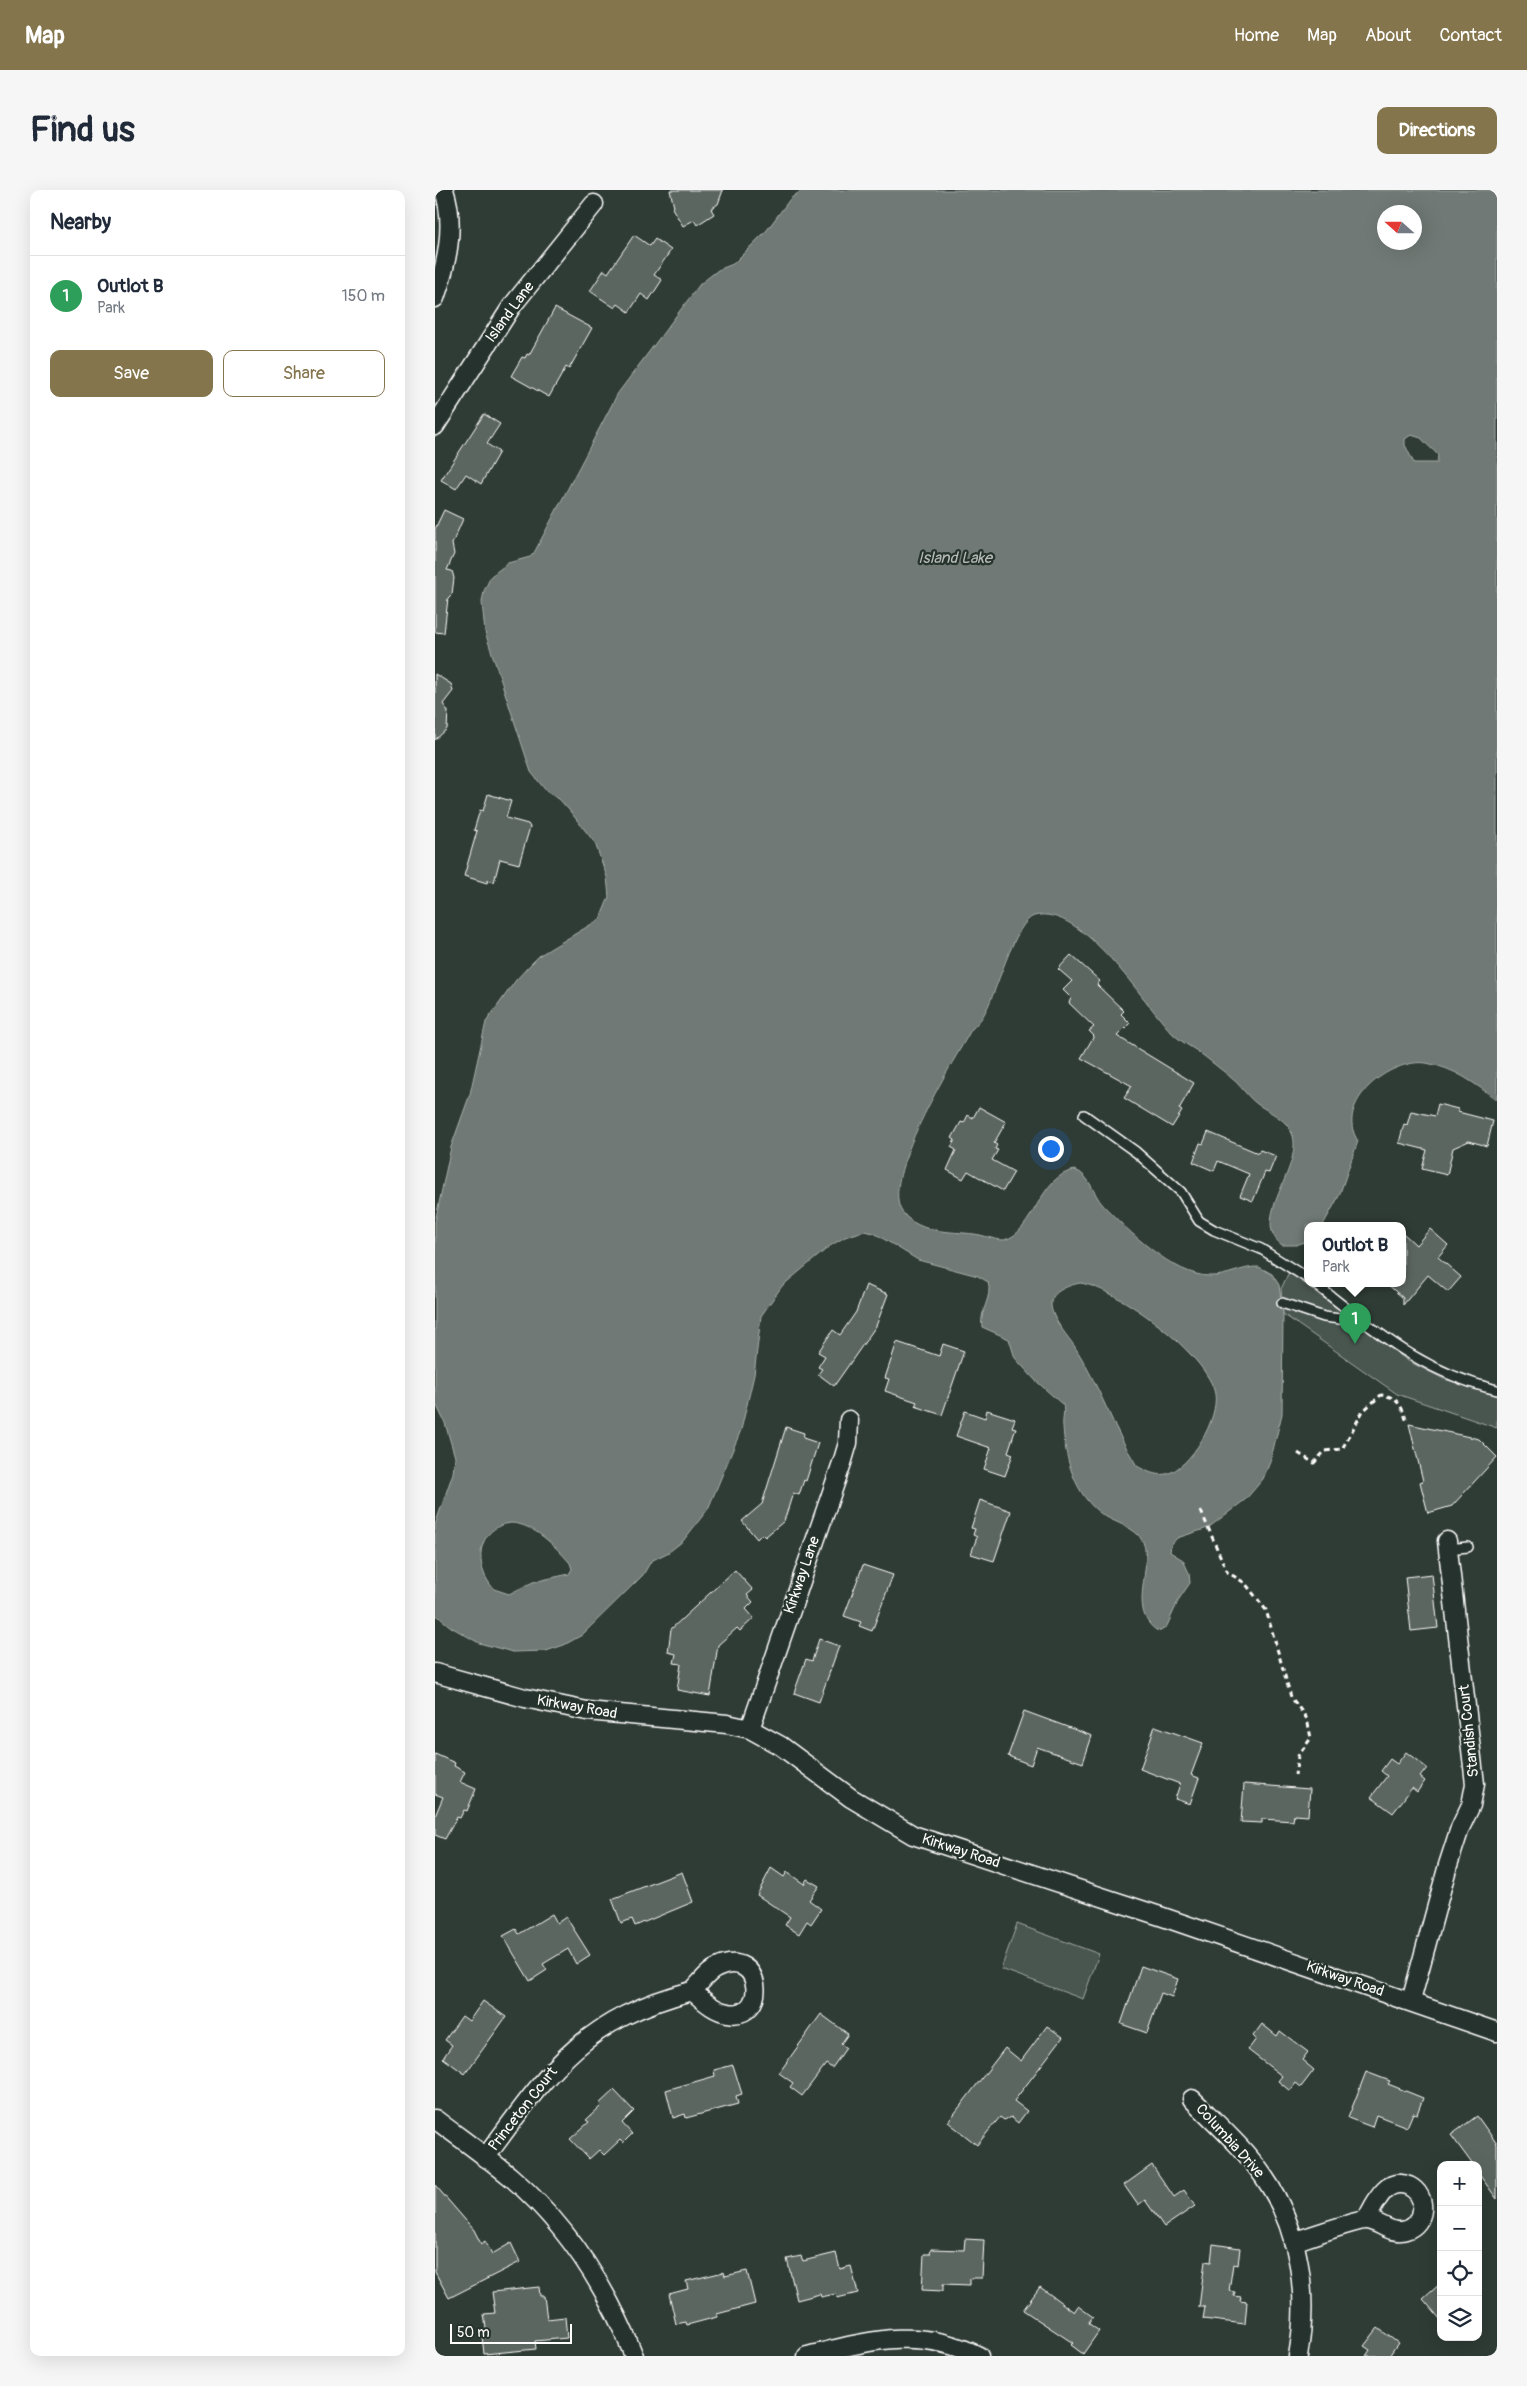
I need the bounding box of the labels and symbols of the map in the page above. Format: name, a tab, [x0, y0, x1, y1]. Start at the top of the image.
north arrow	[1377, 205, 1422, 250]
street label: Island Lane	[481, 277, 539, 346]
water label: Island Lake	[918, 548, 994, 568]
your location	[1038, 1136, 1064, 1162]
pin: 1	[1339, 1303, 1371, 1344]
street label: Kirkway Lane	[780, 1533, 824, 1616]
street label: Standish Court	[1455, 1683, 1483, 1778]
street label: Kirkway Road	[535, 1691, 619, 1723]
street label: Kirkway Road	[919, 1829, 1003, 1873]
street label: Kirkway Road	[1304, 1957, 1386, 2001]
street label: Princeton Court	[484, 2062, 562, 2155]
street label: Columbia Drive	[1192, 2100, 1269, 2183]
scale bar	[450, 2321, 573, 2344]

